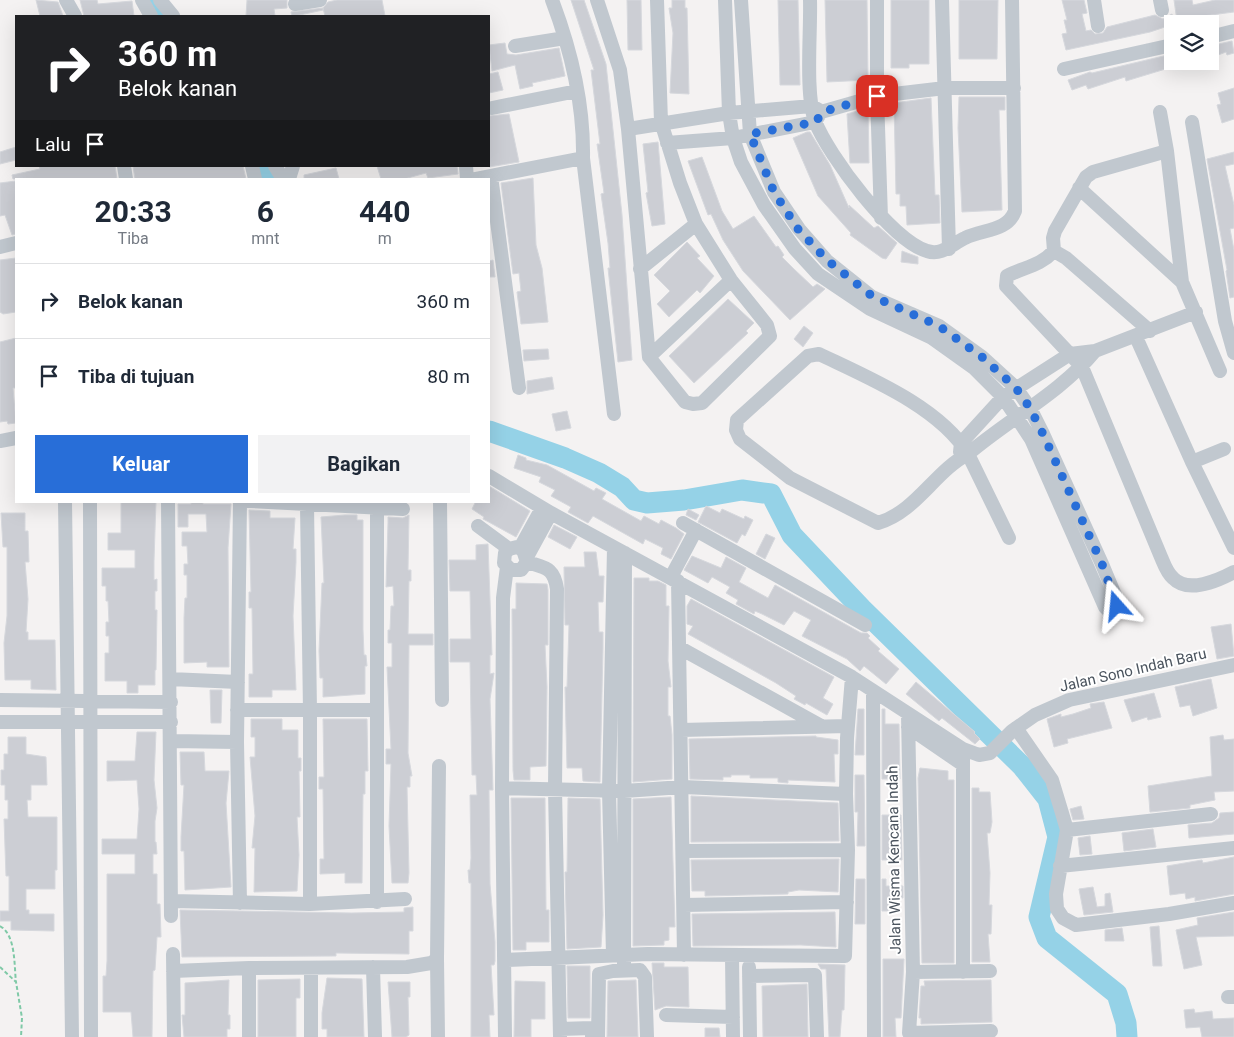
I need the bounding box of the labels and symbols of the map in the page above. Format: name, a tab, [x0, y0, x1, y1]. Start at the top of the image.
pin	[856, 75, 898, 117]
position arrow	[1090, 579, 1142, 631]
street label: Jalan Sono Indah Baru	[1058, 644, 1208, 696]
street label: Jalan Wisma Kencana Indah	[883, 765, 905, 955]

